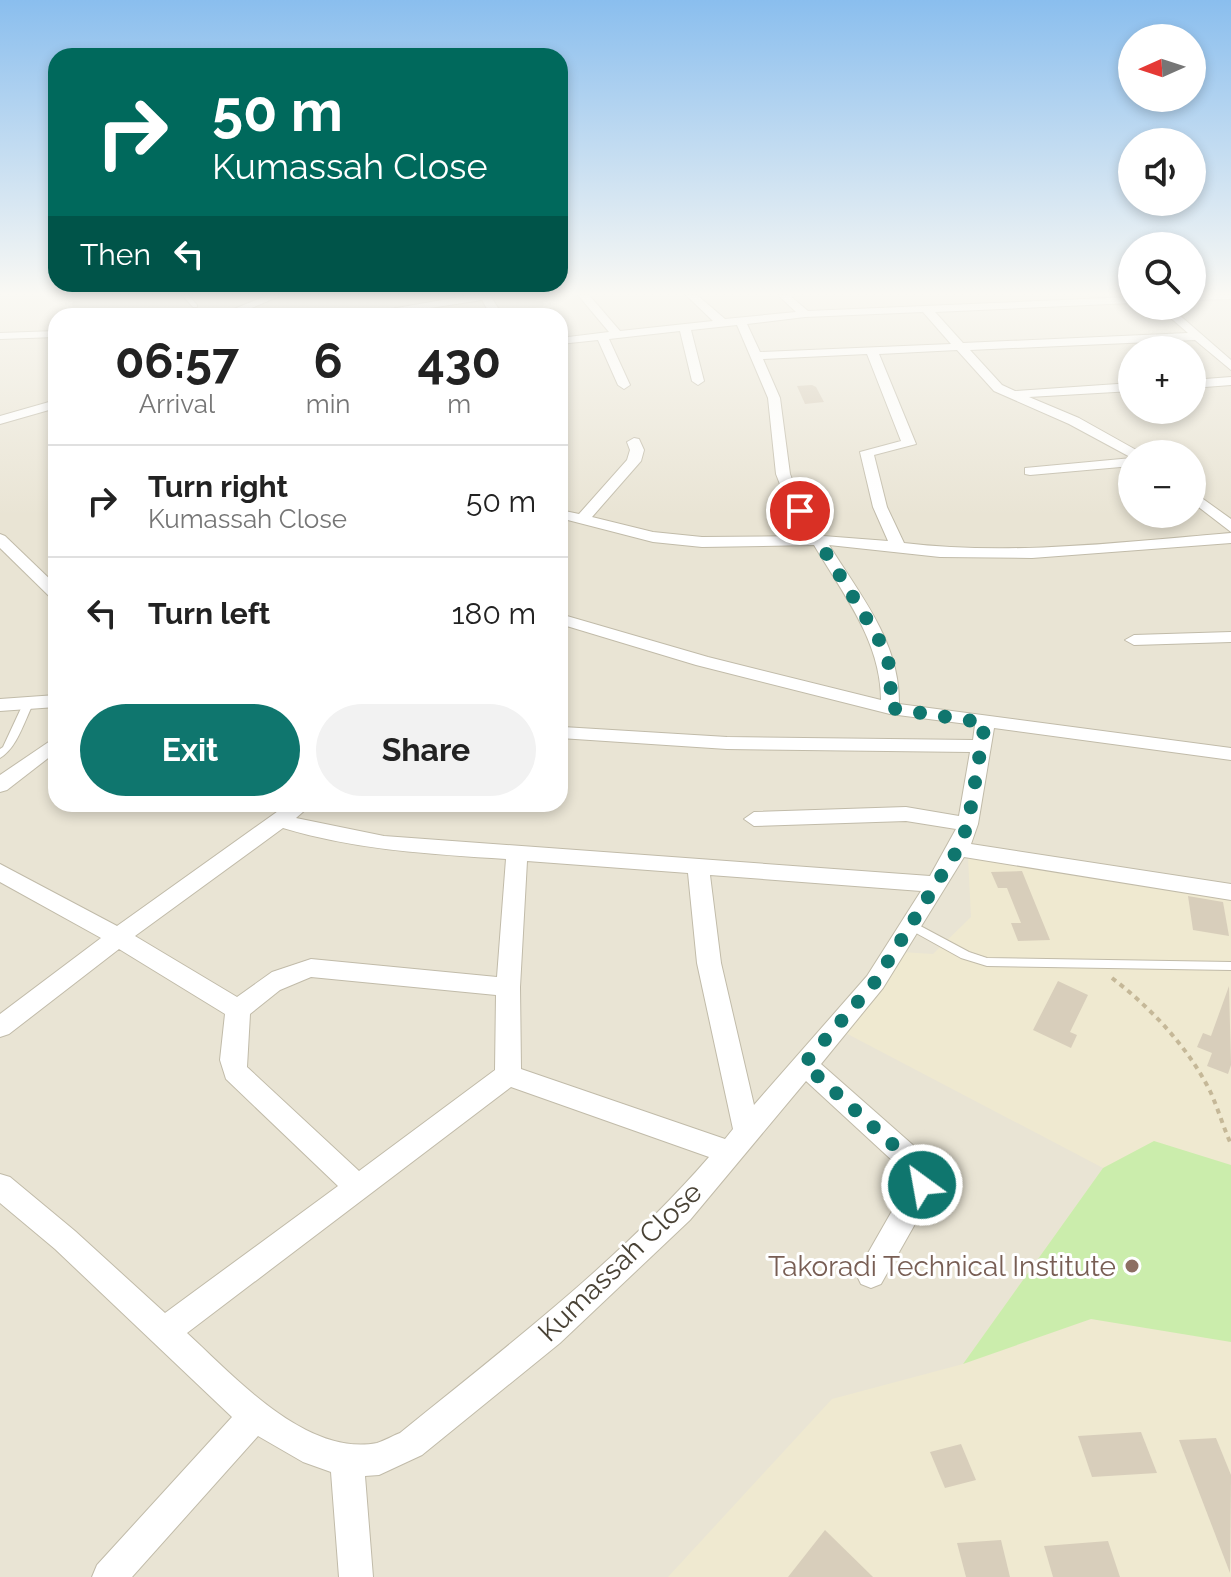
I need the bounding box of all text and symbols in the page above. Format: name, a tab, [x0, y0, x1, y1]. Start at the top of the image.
north arrow	[1118, 24, 1206, 112]
map controls	[1118, 24, 1206, 528]
text: 50 m	[212, 78, 343, 144]
icon: right	[80, 80, 184, 184]
button: sound	[1118, 128, 1206, 216]
text: Kumassah Close	[212, 145, 488, 187]
icon: left	[167, 232, 211, 276]
button: search	[1118, 232, 1206, 320]
text: Then	[80, 237, 151, 272]
text: 06:57	[115, 333, 239, 389]
text: 6	[314, 333, 343, 389]
text: 430	[417, 333, 501, 389]
button: +	[1118, 336, 1206, 424]
text: Arrival	[139, 389, 215, 419]
text: min	[306, 389, 351, 419]
text: m	[447, 389, 471, 419]
button: −	[1118, 440, 1206, 528]
text: Turn right	[148, 469, 288, 504]
pin	[766, 477, 834, 545]
icon: right	[80, 479, 124, 523]
text: 50 m	[466, 484, 536, 519]
icon: arrive	[778, 489, 822, 533]
text: Kumassah Close	[148, 504, 347, 534]
icon: left	[80, 591, 124, 635]
text: Turn left	[148, 596, 270, 631]
text: 180 m	[452, 596, 536, 631]
button: Exit	[80, 704, 300, 796]
button: Share	[316, 704, 536, 796]
position arrow	[880, 1143, 964, 1227]
street label: Kumassah Close	[531, 1176, 709, 1348]
place label: Takoradi Technical Institute	[768, 1250, 1116, 1283]
marker: Takoradi Technical Institute	[1123, 1257, 1141, 1275]

